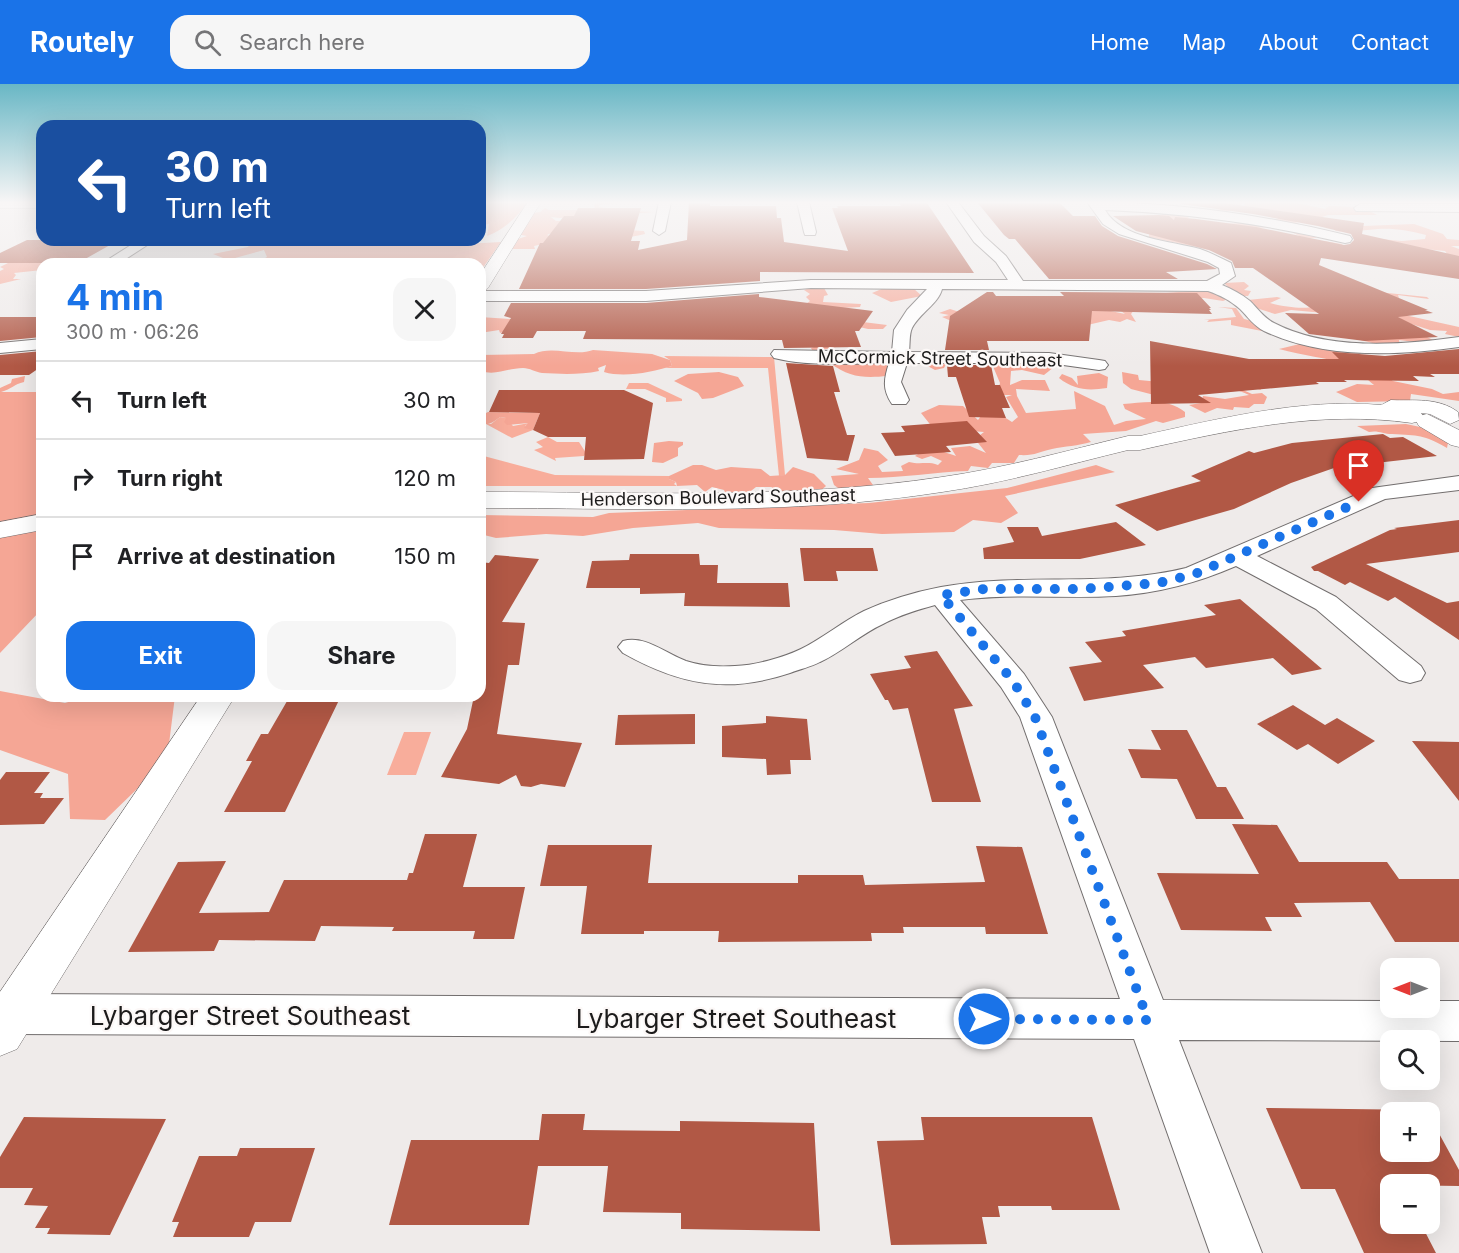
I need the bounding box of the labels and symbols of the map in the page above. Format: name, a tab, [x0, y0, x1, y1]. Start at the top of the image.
street label: McCormick Street Southeast	[818, 345, 1062, 371]
pin	[1333, 440, 1384, 502]
street label: Henderson Boulevard Southeast	[580, 484, 856, 510]
north arrow	[1380, 958, 1440, 1018]
position arrow	[952, 987, 1016, 1051]
street label: Lybarger Street Southeast	[90, 1000, 410, 1031]
street label: Lybarger Street Southeast	[576, 1003, 896, 1034]

